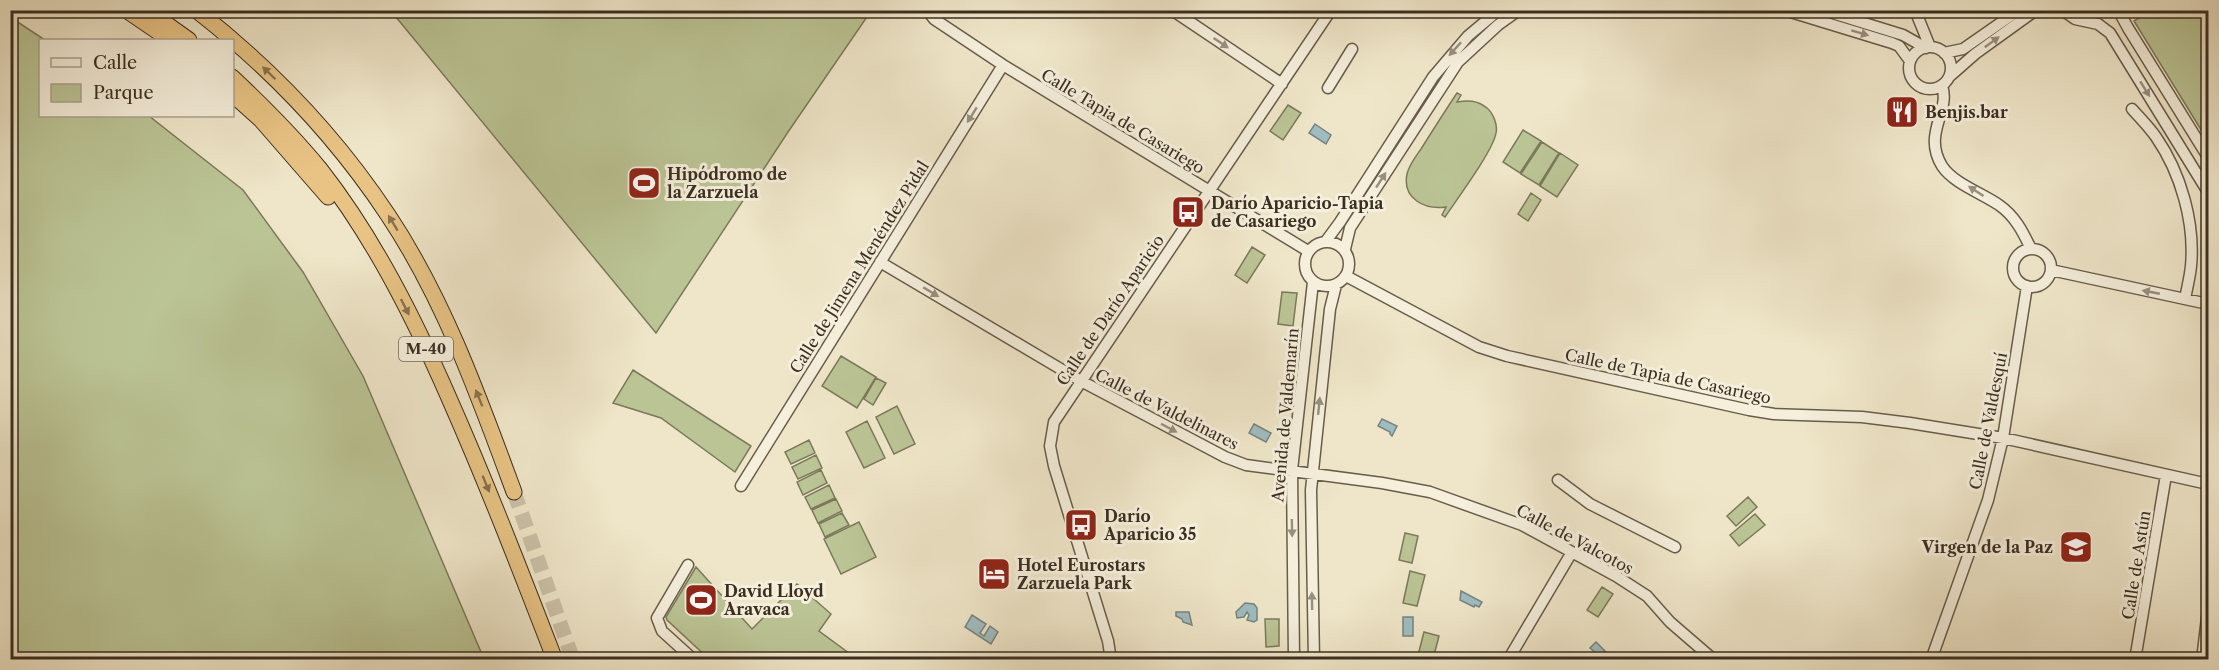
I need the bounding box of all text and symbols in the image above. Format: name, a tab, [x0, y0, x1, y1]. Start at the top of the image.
one-way arrow	[1851, 29, 1869, 38]
one-way arrow	[1983, 36, 1999, 48]
one-way arrow	[1213, 37, 1229, 48]
legend	[39, 39, 234, 117]
one-way arrow	[1448, 42, 1462, 57]
text: Calle	[93, 52, 137, 74]
street label: Calle Tapia de Casariego	[1038, 64, 1209, 178]
one-way arrow	[263, 66, 277, 80]
one-way arrow	[2140, 81, 2151, 97]
text: Parque	[93, 82, 154, 104]
restaurant icon: Benjis.bar	[1884, 94, 1920, 130]
place label: Benjis.bar	[1925, 102, 2008, 122]
one-way arrow	[966, 107, 977, 123]
street label: Calle de Jimena Menéndez Pidal	[785, 157, 933, 377]
place label: Hipódromo de la Zarzuela	[667, 164, 787, 202]
sports icon: Hipódromo de la Zarzuela	[626, 165, 662, 201]
one-way arrow	[1375, 172, 1386, 188]
one-way arrow	[1968, 186, 1984, 197]
place label: Darío Aparicio-Tapia de Casariego	[1211, 193, 1384, 231]
bus stop icon: Darío Aparicio-Tapia de Casariego	[1170, 194, 1206, 230]
one-way arrow	[387, 215, 398, 231]
street label: Calle de Darío Aparicio	[1052, 231, 1168, 389]
one-way arrow	[923, 286, 939, 297]
one-way arrow	[2141, 287, 2160, 296]
one-way arrow	[401, 298, 410, 315]
street label: Avenida de Valdemarín	[1267, 327, 1303, 504]
road number: M-40	[399, 337, 453, 361]
street label: Calle de Tapia de Casariego	[1563, 344, 1773, 408]
street label: Calle de Valdesquí	[1965, 351, 2011, 491]
street label: Calle de Valdelinares	[1092, 364, 1242, 454]
one-way arrow	[474, 388, 484, 406]
one-way arrow	[1314, 397, 1324, 416]
one-way arrow	[1161, 423, 1178, 433]
one-way arrow	[481, 476, 491, 494]
street label: Calle de Valcotos	[1513, 500, 1637, 578]
place label: Darío Aparicio 35	[1103, 506, 1197, 544]
bus stop icon: Darío Aparicio 35	[1063, 507, 1099, 543]
street label: Calle de Astún	[2118, 509, 2154, 621]
one-way arrow	[1287, 519, 1297, 538]
school or university icon: Virgen de la Paz	[2058, 529, 2094, 565]
place label: Virgen de la Paz	[1921, 537, 2053, 557]
place label: Hotel Eurostars Zarzuela Park	[1017, 555, 1145, 593]
hotel icon: Hotel Eurostars Zarzuela Park	[976, 556, 1012, 592]
place label: David Lloyd Aravaca	[723, 581, 824, 619]
sports icon: David Lloyd Aravaca	[683, 582, 719, 618]
one-way arrow	[1307, 592, 1317, 611]

